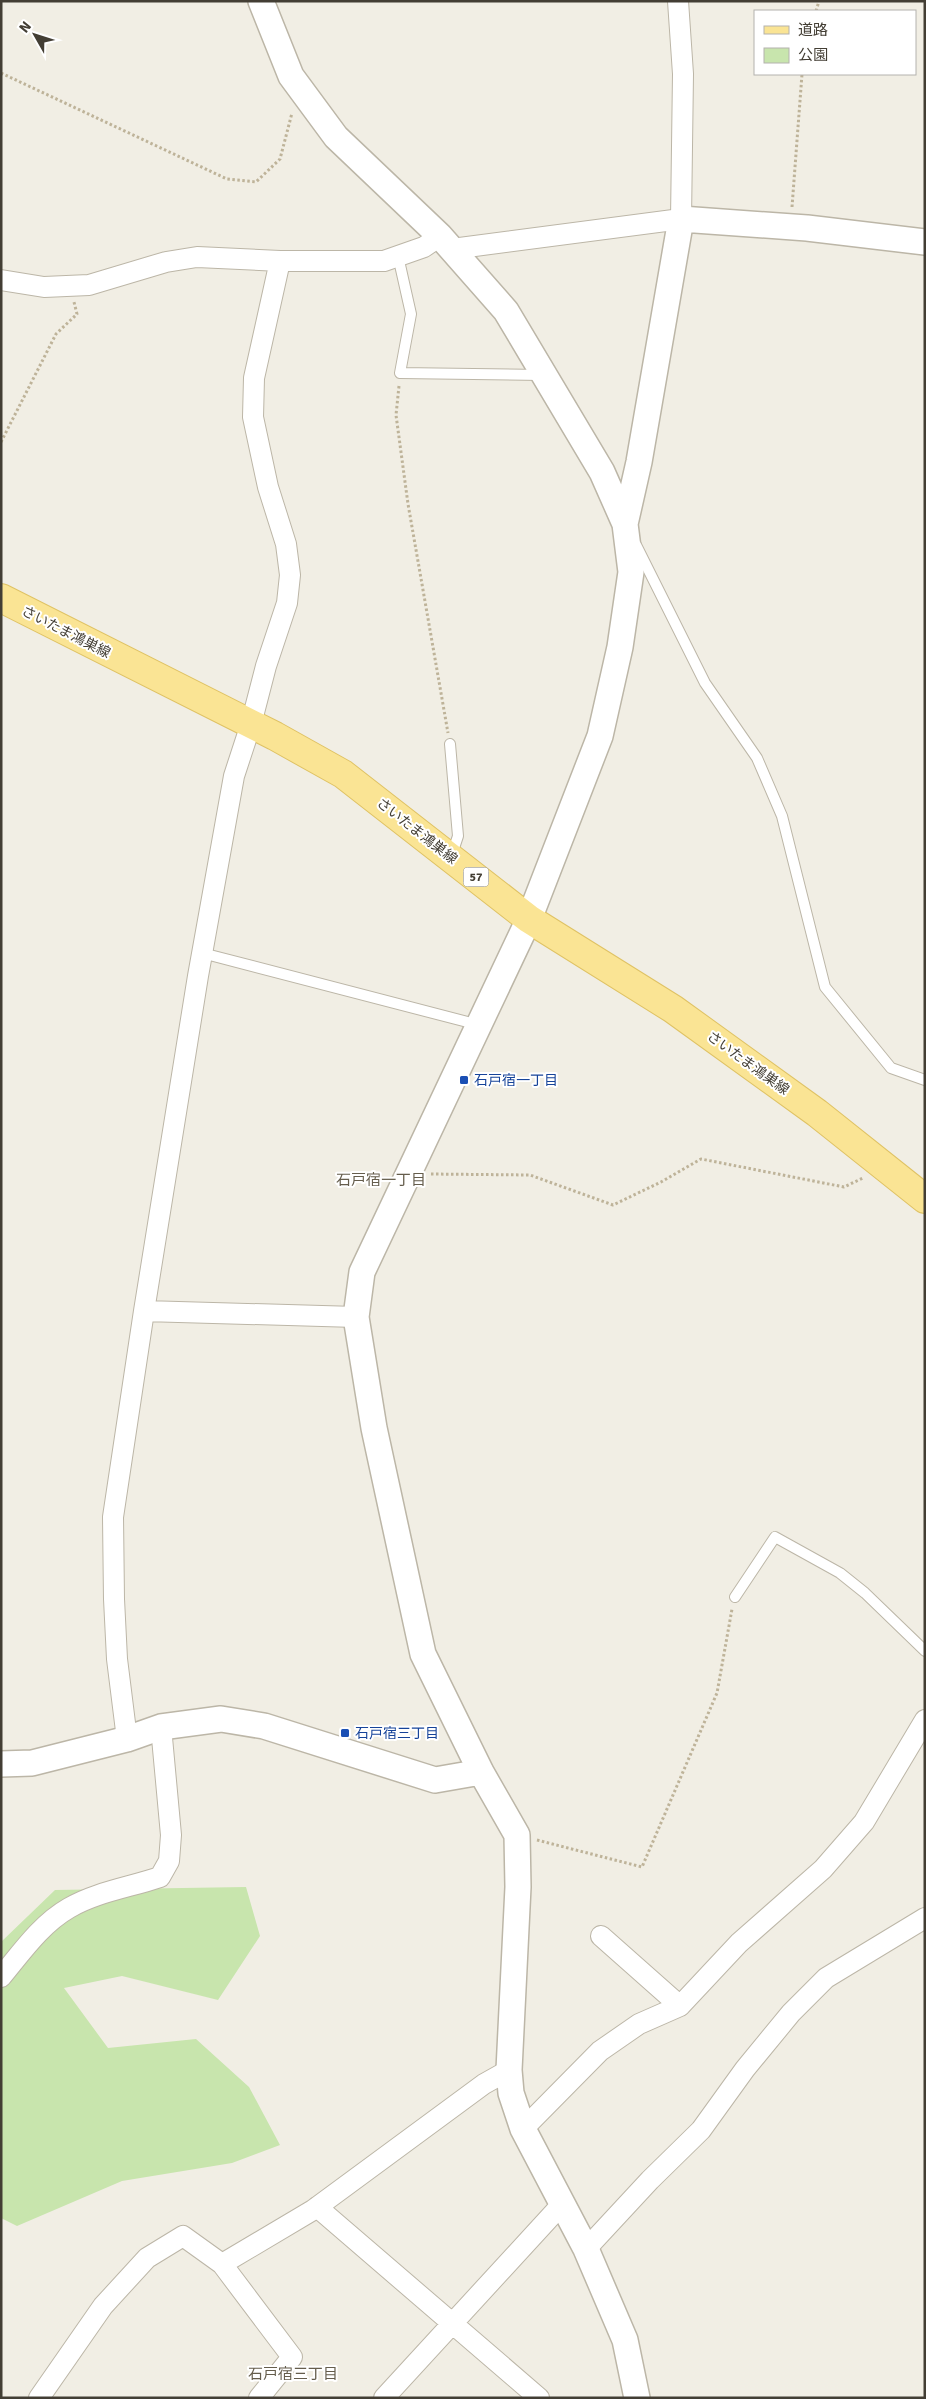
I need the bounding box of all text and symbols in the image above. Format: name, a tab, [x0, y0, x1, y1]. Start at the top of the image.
north arrow	[10, 10, 60, 60]
legend	[754, 10, 916, 75]
text: N	[16, 18, 35, 36]
text: 道路	[798, 21, 828, 39]
text: 公園	[798, 46, 828, 64]
street label: さいたま鴻巣線	[19, 602, 113, 662]
street label: さいたま鴻巣線	[373, 794, 461, 868]
road number: 57	[464, 868, 488, 886]
street label: さいたま鴻巣線	[704, 1027, 792, 1099]
place label: 石戸宿一丁目	[474, 1072, 558, 1089]
marker: 石戸宿一丁目	[458, 1074, 470, 1086]
district label: 石戸宿一丁目	[336, 1171, 426, 1189]
place label: 石戸宿三丁目	[355, 1725, 439, 1742]
marker: 石戸宿三丁目	[339, 1727, 351, 1739]
district label: 石戸宿三丁目	[248, 2365, 338, 2383]

